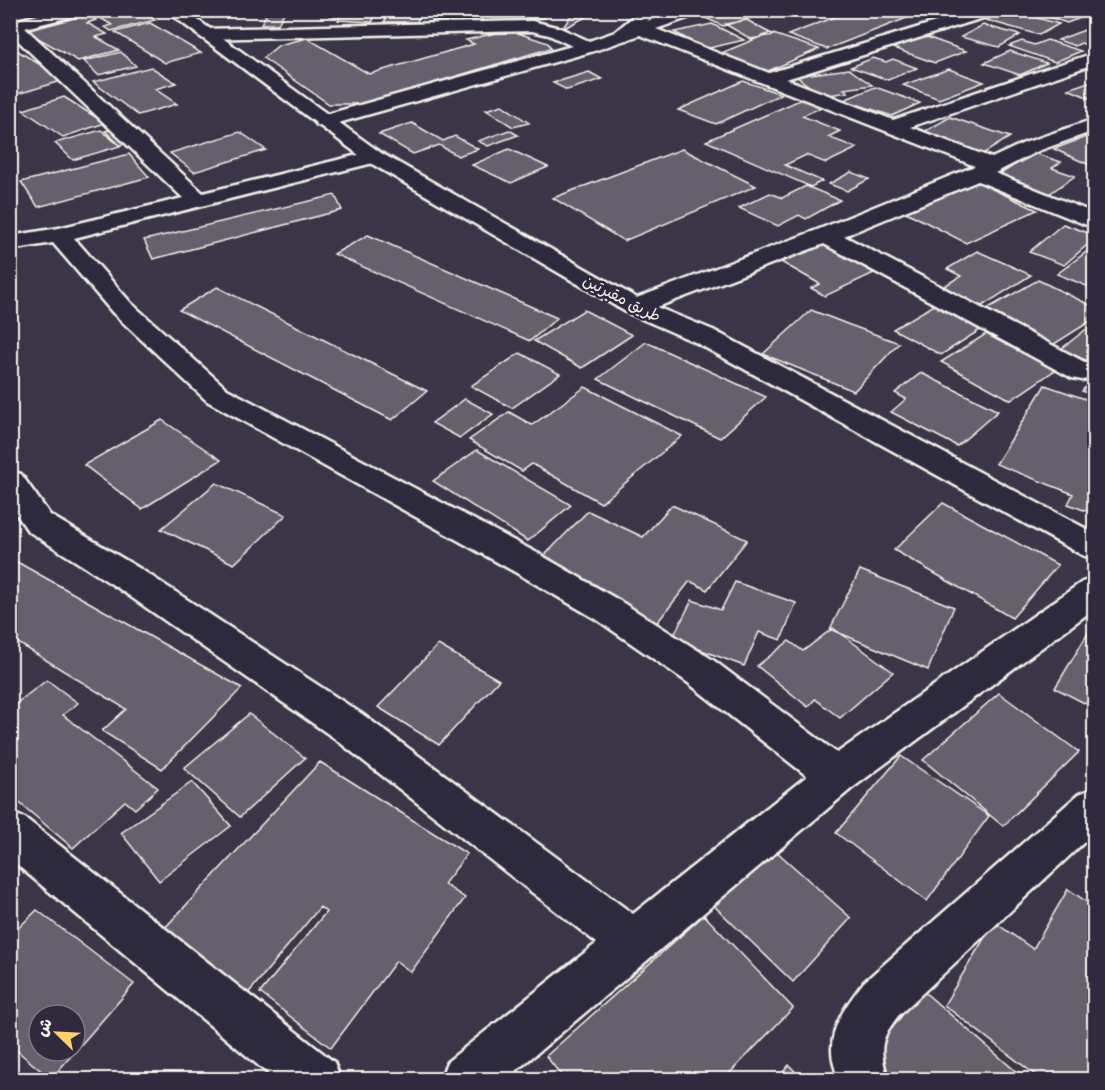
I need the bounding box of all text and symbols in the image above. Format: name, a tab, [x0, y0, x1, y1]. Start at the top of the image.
street label: طريق مقبرتين	[580, 270, 664, 326]
north arrow	[27, 1003, 87, 1063]
text: ش	[31, 1015, 56, 1039]

